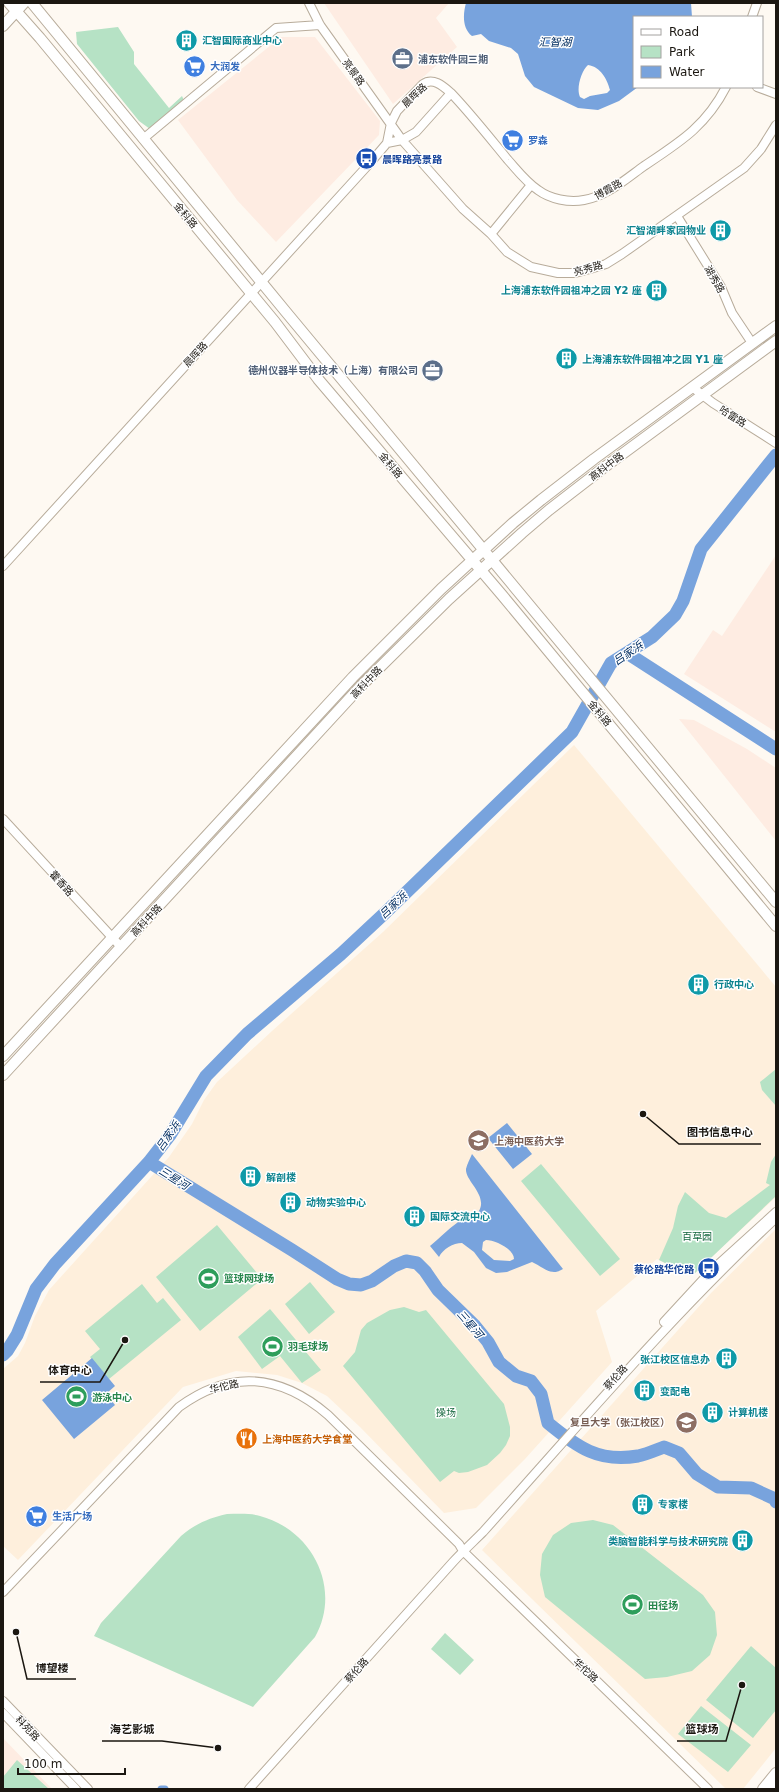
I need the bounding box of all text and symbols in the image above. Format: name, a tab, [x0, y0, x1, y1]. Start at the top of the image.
legend	[633, 16, 763, 88]
text: Road	[669, 25, 699, 39]
building icon: 汇智国际商业中心	[174, 27, 200, 53]
place label: 汇智国际商业中心	[202, 35, 282, 46]
water label: 汇智湖	[539, 36, 573, 49]
text: Park	[669, 45, 695, 59]
office icon: 浦东软件园三期	[390, 46, 416, 72]
supermarket icon: 大润发	[182, 53, 208, 79]
place label: 浦东软件园三期	[418, 53, 488, 65]
street label: 亮景路	[340, 57, 367, 88]
place label: 大润发	[210, 61, 240, 72]
text: Water	[669, 65, 705, 79]
street label: 晨晖路	[400, 81, 429, 110]
supermarket icon: 罗森	[499, 127, 525, 153]
place label: 罗森	[528, 135, 548, 146]
bus stop icon: 晨晖路亮景路	[353, 146, 379, 172]
place label: 晨晖路亮景路	[382, 154, 443, 165]
street label: 博霞路	[592, 177, 624, 202]
street label: 金科路	[172, 200, 199, 230]
building icon: 汇智湖畔家园物业	[708, 217, 734, 243]
place label: 汇智湖畔家园物业	[626, 225, 706, 236]
street label: 亮秀路	[572, 259, 604, 278]
street label: 湖秀路	[702, 264, 727, 295]
building icon: 上海浦东软件园祖冲之园 Y2 座	[644, 277, 670, 303]
place label: 上海浦东软件园祖冲之园 Y2 座	[501, 284, 642, 296]
street label: 晨晖路	[181, 340, 210, 369]
building icon: 上海浦东软件园祖冲之园 Y1 座	[553, 346, 579, 372]
place label: 上海浦东软件园祖冲之园 Y1 座	[582, 353, 723, 365]
office icon: 德州仪器半导体技术（上海）有限公司	[420, 357, 446, 383]
place label: 德州仪器半导体技术（上海）有限公司	[248, 364, 418, 376]
street label: 哈雷路	[717, 404, 748, 429]
street label: 金科路	[377, 450, 404, 480]
street label: 高科中路	[587, 450, 626, 483]
water label: 吕家浜	[611, 638, 646, 668]
street label: 高科中路	[349, 664, 384, 701]
street label: 金科路	[586, 698, 613, 728]
street label: 藿香路	[48, 869, 76, 898]
water label: 吕家浜	[377, 889, 411, 921]
street label: 高科中路	[129, 902, 164, 939]
building icon: 行政中心	[686, 971, 712, 997]
place label: 行政中心	[714, 979, 754, 990]
water label: 吕家浜	[154, 1118, 184, 1154]
callout: 图书信息中心	[679, 1121, 761, 1144]
text: 图书信息中心	[687, 1126, 753, 1139]
school or university icon: 上海中医药大学	[465, 1128, 491, 1154]
place label: 上海中医药大学	[494, 1136, 564, 1147]
water label: 三星河	[156, 1164, 193, 1194]
building icon: 解剖楼	[237, 1164, 263, 1190]
place label: 解剖楼	[266, 1172, 296, 1183]
building icon: 动物实验中心	[278, 1189, 304, 1215]
place label: 动物实验中心	[306, 1197, 366, 1208]
building icon: 国际交流中心	[402, 1203, 428, 1229]
place label: 国际交流中心	[430, 1211, 490, 1222]
park label: 百草园	[682, 1231, 712, 1242]
bus stop icon: 蔡伦路华佗路	[696, 1256, 722, 1282]
place label: 蔡伦路华佗路	[634, 1263, 695, 1275]
sports icon: 篮球网球场	[196, 1265, 222, 1291]
place label: 篮球网球场	[224, 1273, 274, 1284]
water label: 三星河	[454, 1308, 487, 1343]
sports icon: 羽毛球场	[260, 1333, 286, 1359]
place label: 羽毛球场	[287, 1341, 328, 1352]
building icon: 张江校区信息办	[713, 1346, 739, 1372]
place label: 张江校区信息办	[640, 1353, 710, 1365]
callout: 体育中心	[40, 1359, 100, 1382]
street label: 蔡伦路	[601, 1363, 629, 1392]
text: 体育中心	[48, 1364, 92, 1377]
street label: 华佗路	[208, 1378, 240, 1395]
building icon: 变配电	[631, 1378, 657, 1404]
sports icon: 游泳中心	[63, 1384, 89, 1410]
place label: 变配电	[660, 1386, 691, 1397]
place label: 游泳中心	[92, 1392, 132, 1403]
building icon: 计算机楼	[700, 1399, 726, 1425]
park label: 操场	[436, 1407, 456, 1418]
place label: 计算机楼	[728, 1407, 768, 1418]
school or university icon: 复旦大学（张江校区）	[673, 1409, 699, 1435]
place label: 复旦大学（张江校区）	[570, 1416, 670, 1428]
restaurant icon: 上海中医药大学食堂	[233, 1426, 259, 1452]
place label: 上海中医药大学食堂	[262, 1434, 352, 1445]
building icon: 专家楼	[629, 1491, 655, 1517]
place label: 专家楼	[658, 1499, 688, 1510]
supermarket icon: 生活广场	[23, 1503, 49, 1529]
place label: 生活广场	[52, 1511, 92, 1522]
building icon: 类脑智能科学与技术研究院	[730, 1528, 756, 1554]
place label: 类脑智能科学与技术研究院	[608, 1535, 728, 1547]
sports icon: 田径场	[619, 1592, 645, 1618]
place label: 田径场	[648, 1600, 678, 1611]
callout: 博望楼	[27, 1656, 76, 1679]
street label: 蔡伦路	[342, 1656, 370, 1685]
street label: 华佗路	[571, 1656, 600, 1685]
text: 博望楼	[36, 1662, 69, 1675]
street label: 科苑路	[13, 1714, 42, 1743]
callout: 海艺影城	[102, 1718, 162, 1741]
callout: 篮球场	[677, 1718, 726, 1741]
text: 海艺影城	[110, 1723, 155, 1736]
text: 篮球场	[686, 1723, 719, 1736]
scale bar	[18, 1750, 125, 1776]
text: 100 m	[24, 1757, 62, 1771]

